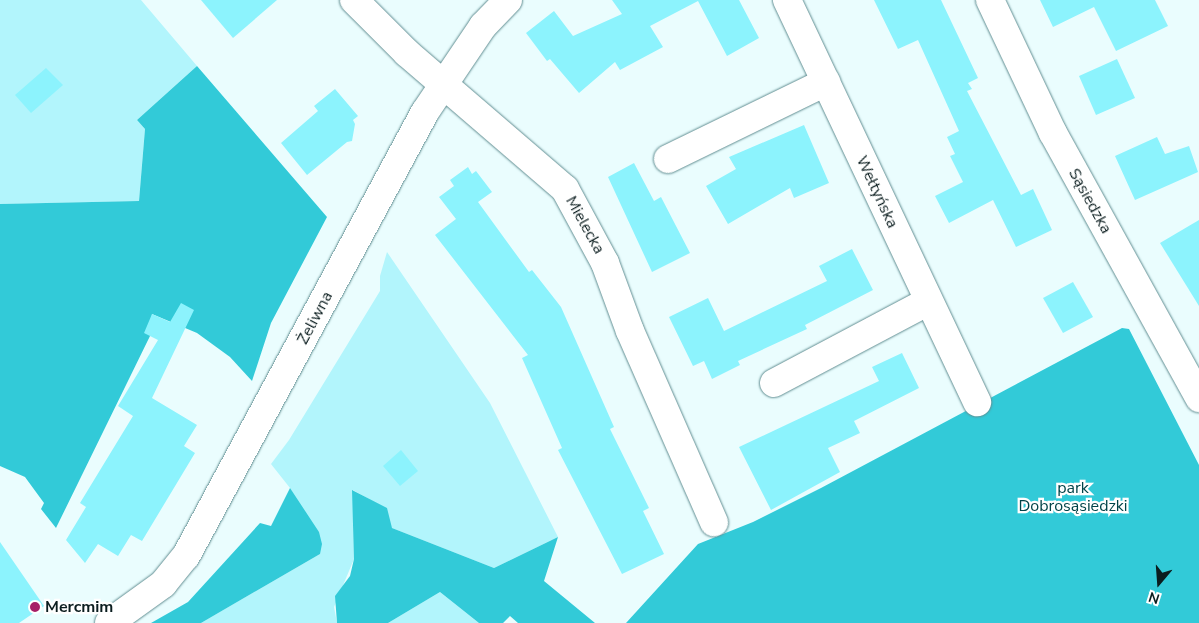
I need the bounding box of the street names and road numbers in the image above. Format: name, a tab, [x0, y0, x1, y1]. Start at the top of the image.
street label: Wełtyńska	[852, 153, 902, 231]
street label: Sąsiedzka	[1064, 165, 1116, 237]
street label: Mielecka	[561, 193, 609, 257]
street label: Żeliwna	[293, 288, 337, 348]

